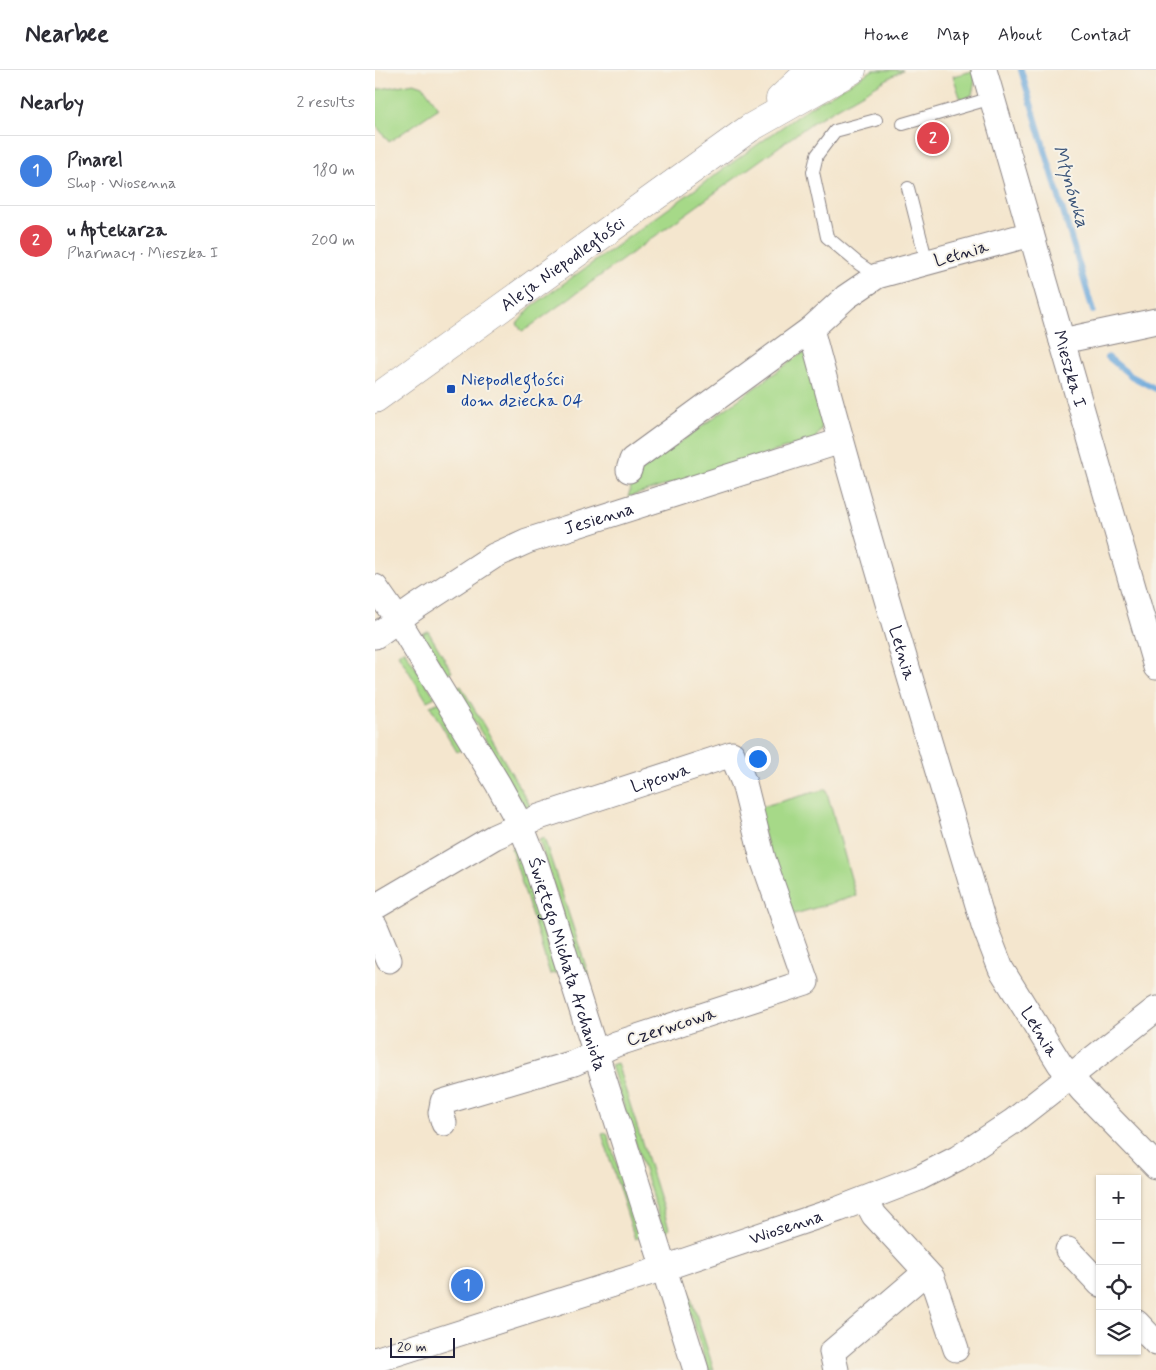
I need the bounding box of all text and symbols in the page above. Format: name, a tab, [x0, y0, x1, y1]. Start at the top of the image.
text: Nearbee	[25, 19, 109, 50]
text: Home	[864, 23, 909, 47]
text: Map	[937, 23, 970, 47]
text: About	[998, 23, 1042, 47]
text: Contact	[1070, 23, 1131, 47]
text: Nearby	[20, 89, 84, 117]
text: 2 results	[297, 92, 355, 113]
pin: 2	[917, 119, 949, 157]
water label: Młynówka	[1046, 142, 1095, 231]
text: Pinarel	[67, 148, 123, 173]
text: 1	[32, 160, 40, 181]
text: 180 m	[312, 160, 355, 181]
text: Shop · Wiosenna	[67, 173, 176, 194]
street label: Aleja Niepodległości	[496, 211, 630, 318]
text: u Aptekarza	[67, 218, 167, 243]
text: 2	[32, 230, 40, 251]
text: 200 m	[311, 230, 355, 251]
street label: Letnia	[931, 235, 991, 273]
text: Pharmacy · Mieszka I	[67, 243, 218, 264]
street label: Mieszka I	[1047, 328, 1092, 411]
place label: Niepodległości dom dziecka 04	[461, 368, 583, 413]
marker: Niepodległości dom dziecka 04	[445, 383, 457, 395]
street label: Jesienna	[561, 497, 637, 541]
street label: Letnia	[882, 623, 921, 683]
your location	[745, 746, 771, 772]
street label: Lipcowa	[628, 757, 693, 799]
street label: Świętego Michała Archanioła	[522, 855, 612, 1074]
street label: Czerwcowa	[623, 1001, 719, 1053]
street label: Letnia	[1014, 1002, 1064, 1062]
map controls	[1096, 1175, 1141, 1355]
button: +	[1096, 1175, 1141, 1220]
street label: Wiosenna	[746, 1204, 826, 1251]
button: −	[1096, 1220, 1141, 1265]
button: locate	[1096, 1265, 1141, 1310]
pin: 1	[451, 1266, 483, 1304]
button: layers	[1096, 1310, 1141, 1355]
scale bar	[390, 1335, 455, 1358]
text: 20 m	[397, 1338, 427, 1356]

